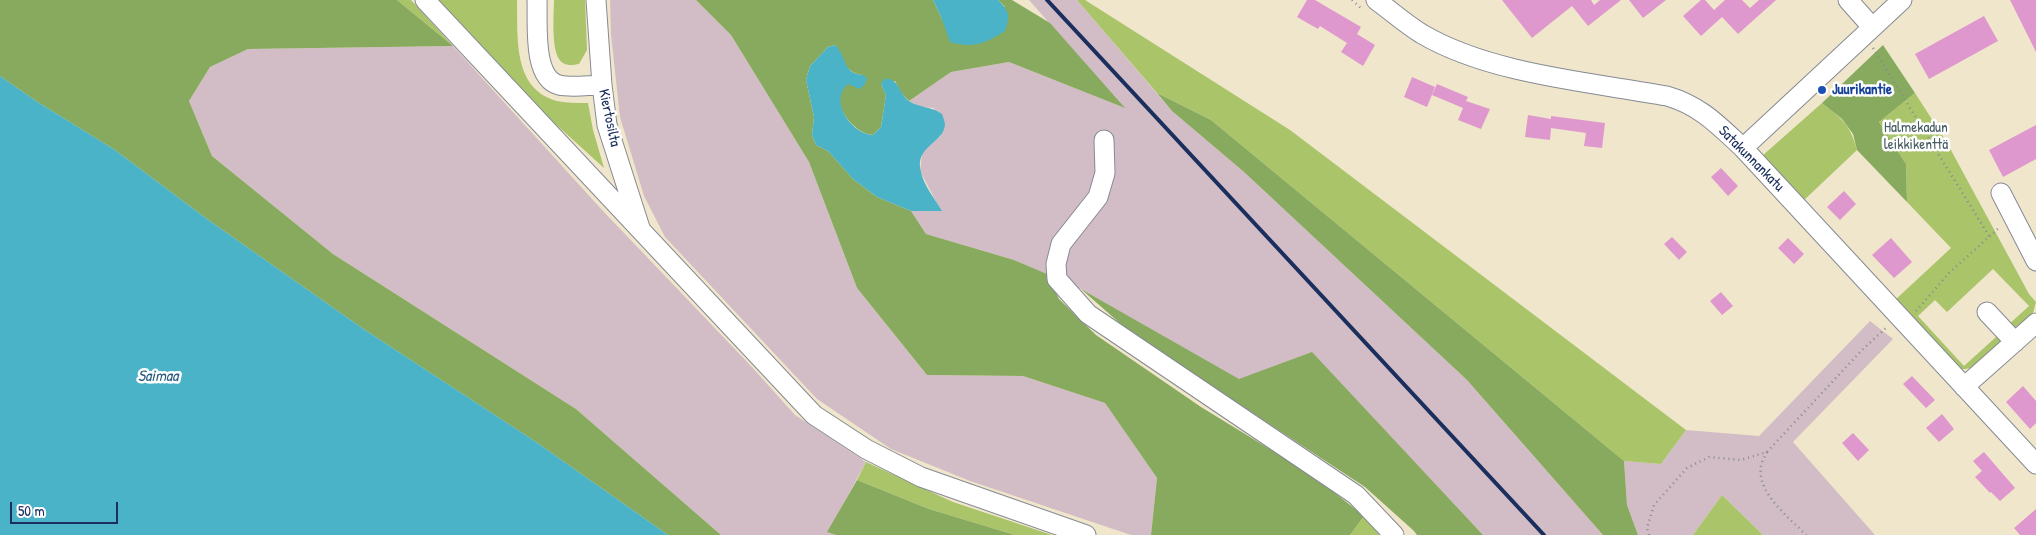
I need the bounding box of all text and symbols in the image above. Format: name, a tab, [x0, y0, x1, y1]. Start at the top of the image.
place label: Juurikantie	[1832, 81, 1892, 99]
marker: Juurikantie	[1816, 84, 1828, 96]
street label: Kiertosilta	[594, 88, 624, 148]
park label: Halmekadun leikkikenttä	[1884, 119, 1948, 154]
street label: Satakunnankatu	[1714, 122, 1788, 196]
water label: Saimaa	[138, 367, 178, 387]
scale bar	[12, 492, 120, 524]
text: 50 m	[18, 500, 45, 521]

